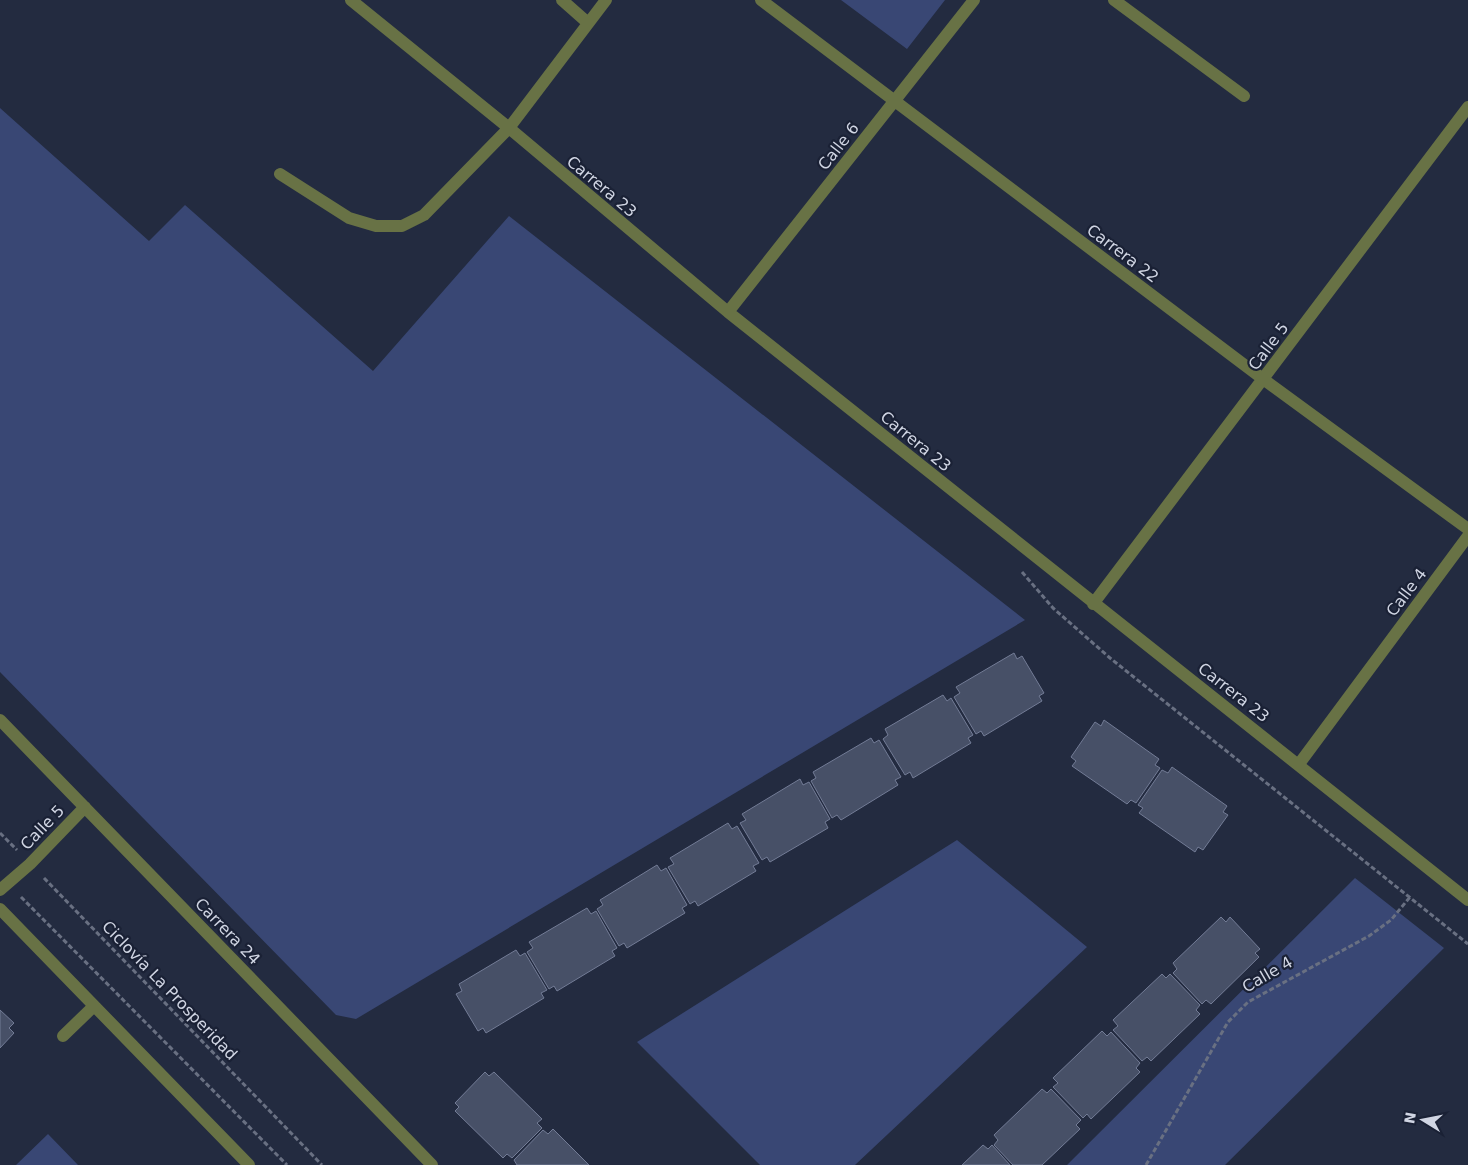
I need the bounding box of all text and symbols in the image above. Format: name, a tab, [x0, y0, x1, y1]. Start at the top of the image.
street label: Calle 6	[814, 119, 863, 174]
street label: Carrera 23	[563, 152, 640, 221]
street label: Carrera 22	[1083, 220, 1162, 287]
street label: Calle 5	[1244, 319, 1293, 374]
street label: Carrera 23	[877, 407, 955, 476]
street label: Calle 4	[1382, 565, 1431, 620]
street label: Carrera 23	[1194, 659, 1273, 726]
street label: Calle 5	[16, 801, 68, 854]
street label: Carrera 24	[191, 894, 264, 969]
street label: Ciclovía La Prosperidad	[98, 917, 241, 1064]
street label: Calle 4	[1239, 952, 1296, 996]
north arrow	[1398, 1095, 1448, 1145]
text: N	[1401, 1111, 1419, 1125]

